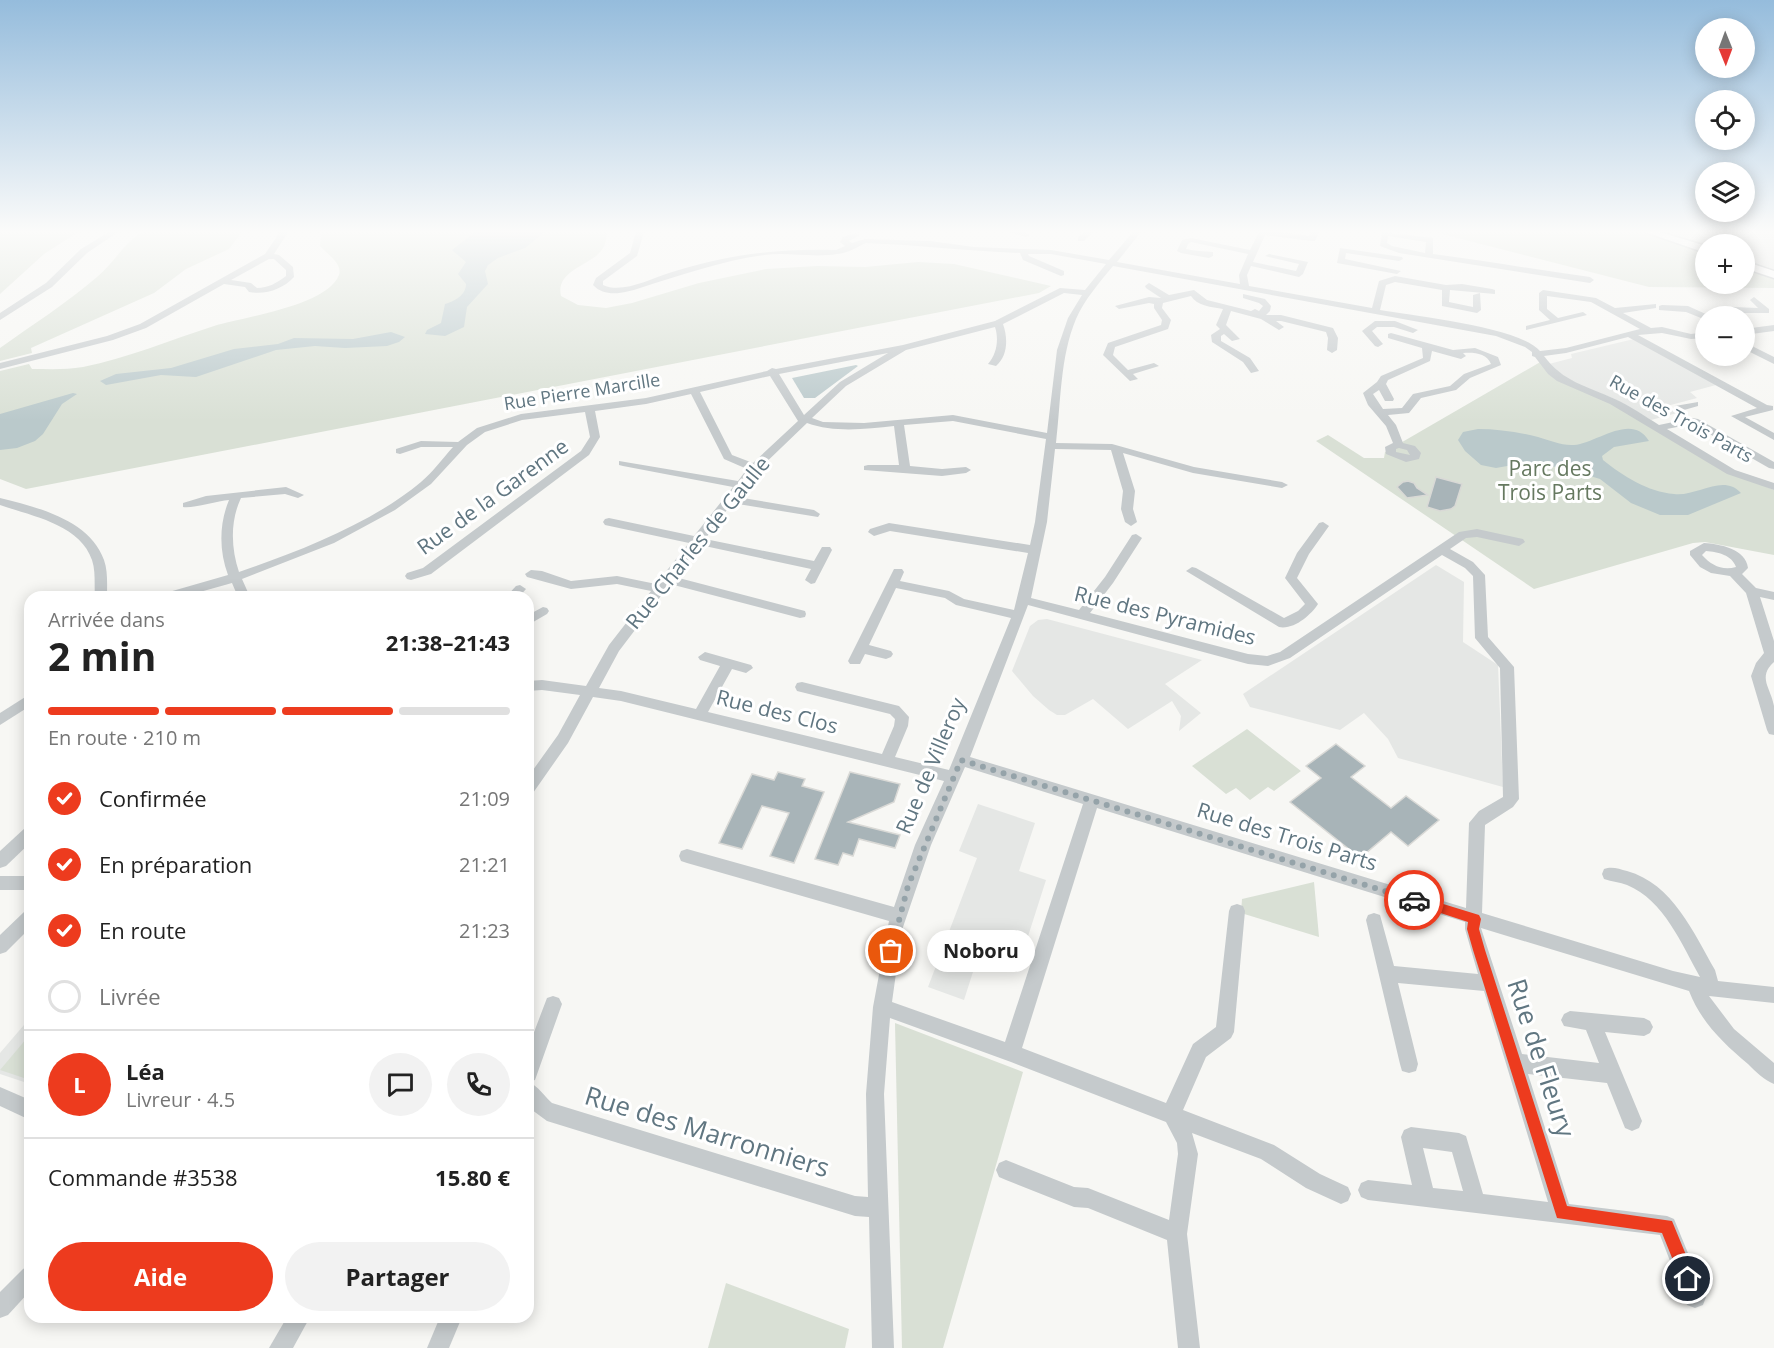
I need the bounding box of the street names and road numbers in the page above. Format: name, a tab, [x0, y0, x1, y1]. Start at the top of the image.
street label: Rue Pierre Marcille	[502, 367, 662, 415]
street label: Rue des Trois Parts	[1606, 369, 1757, 468]
street label: Rue de la Garenne	[411, 432, 574, 561]
street label: Rue Charles de Gaulle	[619, 450, 776, 634]
street label: Rue des Pyramides	[1072, 579, 1259, 651]
street label: Rue des Clos	[714, 682, 841, 740]
street label: Rue de Villeroy	[889, 693, 972, 838]
street label: Rue des Trois Parts	[1194, 795, 1381, 877]
street label: Rue de Fleury	[1499, 974, 1585, 1143]
street label: Rue des Marronniers	[581, 1077, 834, 1185]

